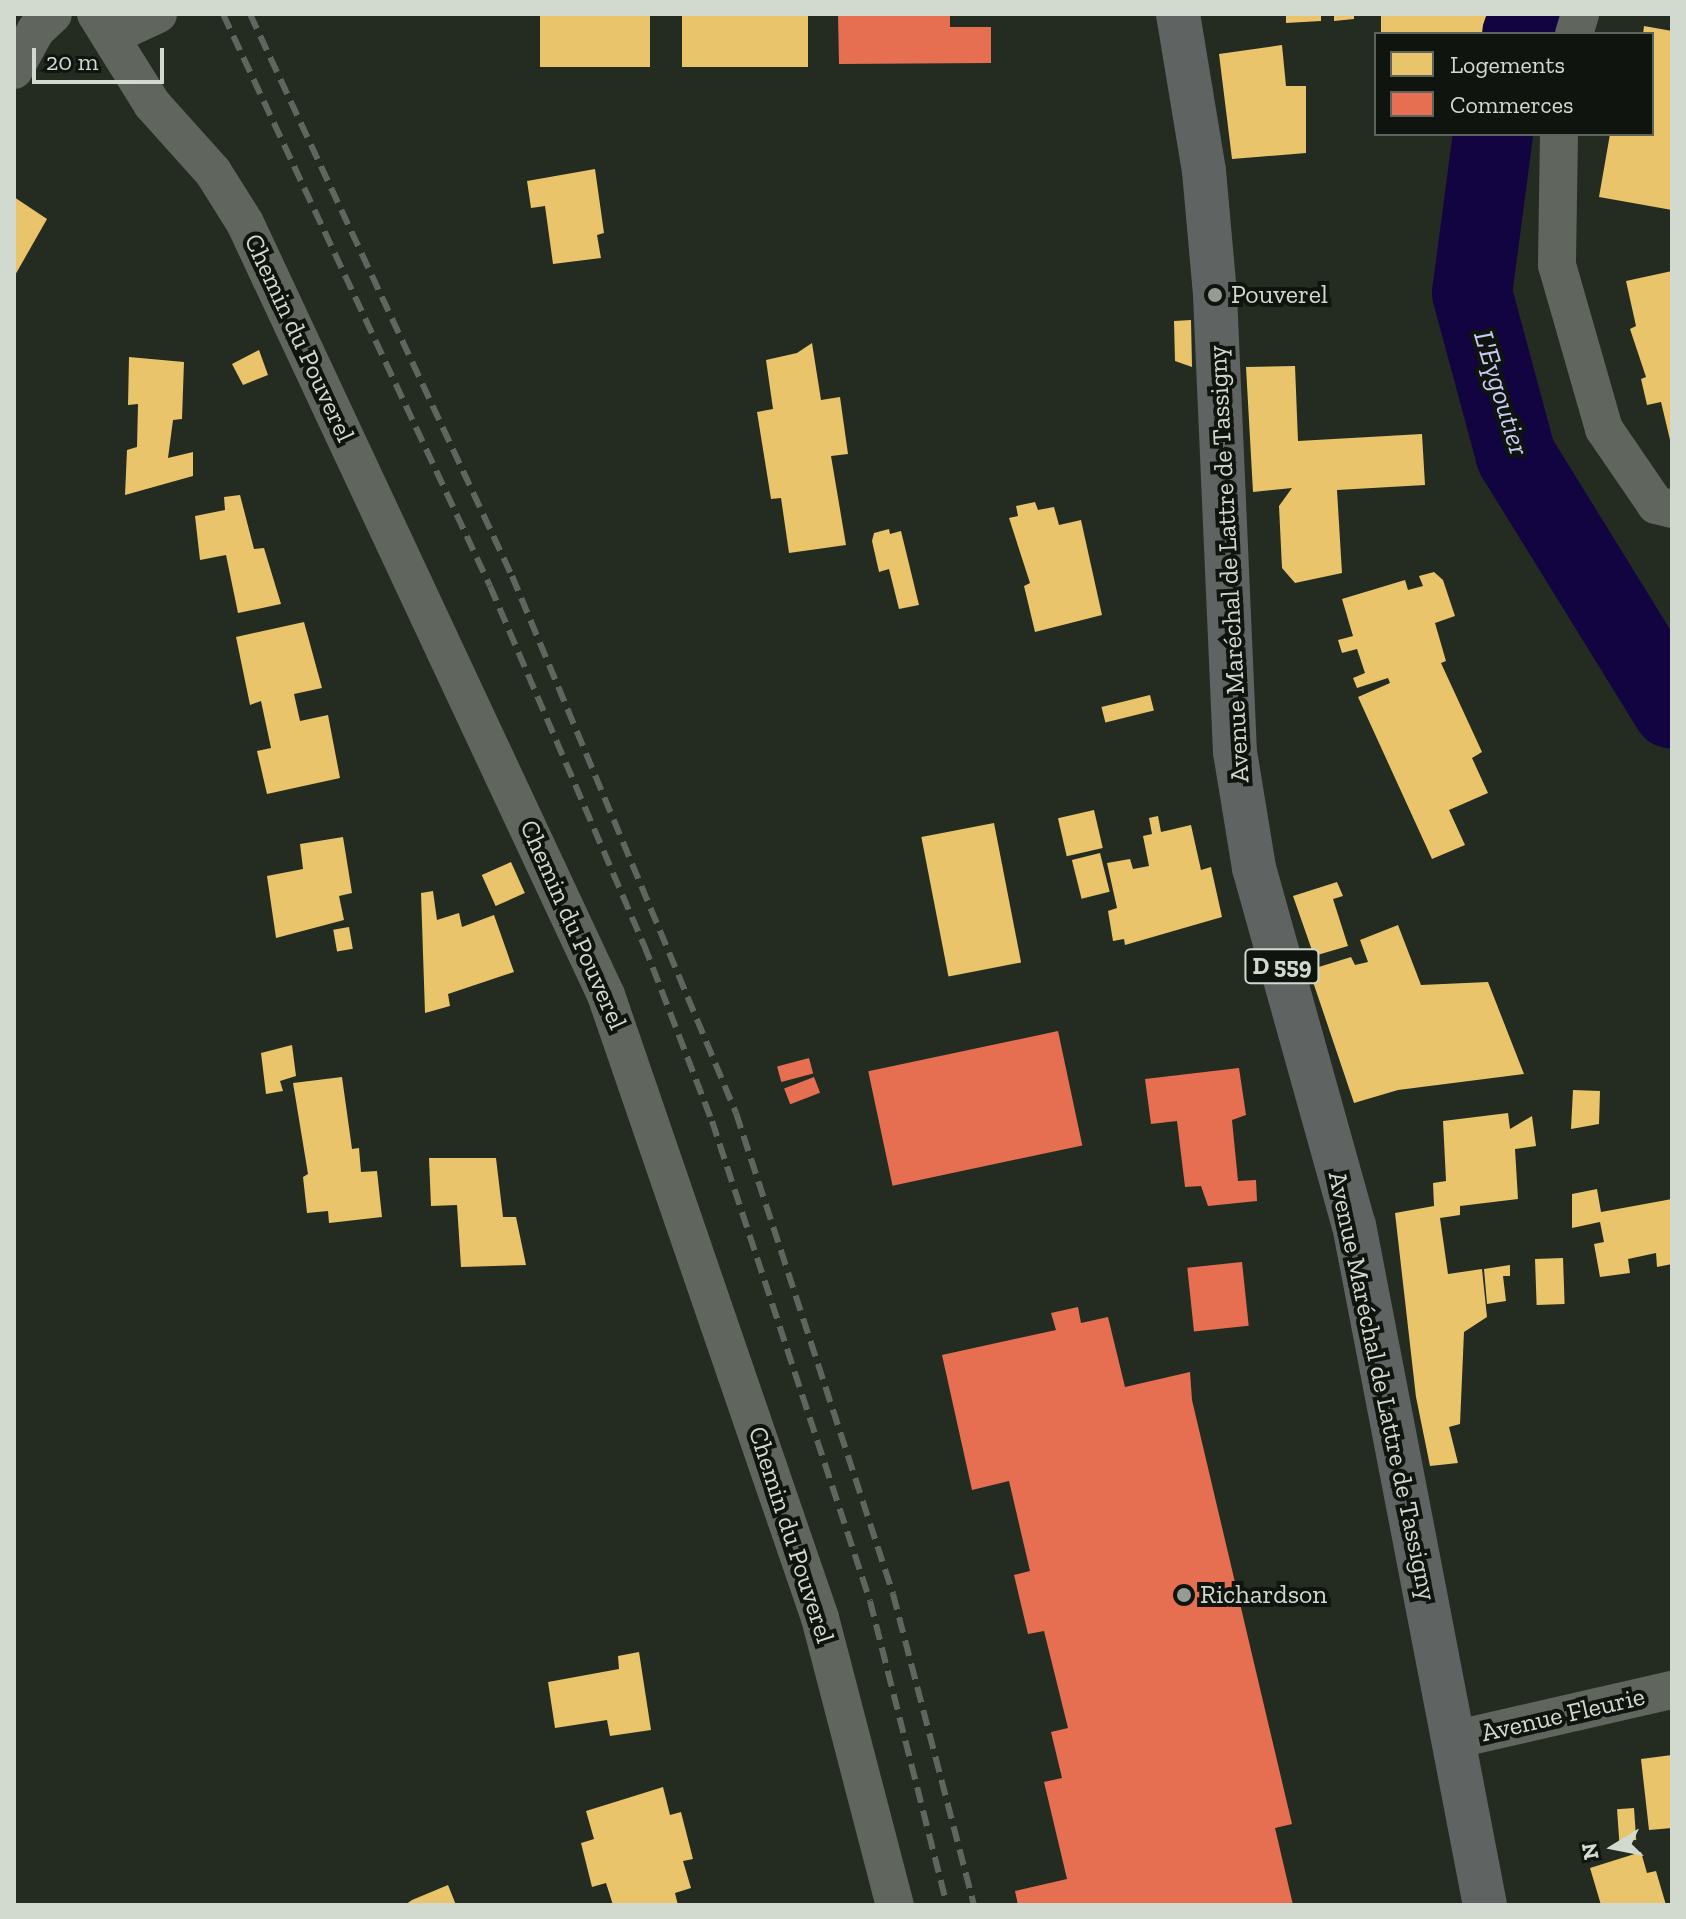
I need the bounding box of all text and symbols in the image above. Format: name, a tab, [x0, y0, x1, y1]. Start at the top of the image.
scale bar	[36, 32, 168, 82]
legend	[1374, 32, 1654, 136]
text: 20 m	[46, 47, 98, 76]
text: Logements	[1450, 50, 1565, 79]
text: Commerces	[1450, 90, 1573, 119]
street label: Chemin du Pouverel	[237, 229, 361, 447]
place label: Pouverel	[1231, 279, 1328, 311]
marker: Pouverel	[1206, 286, 1224, 304]
water label: L'Eygoutier	[1466, 327, 1536, 459]
street label: Avenue Maréchal de Lattre de Tassigny	[1202, 344, 1256, 784]
street label: Chemin du Pouverel	[513, 815, 633, 1035]
road number: D 559	[1244, 946, 1320, 986]
street label: Avenue Maréchal de Lattre de Tassigny	[1321, 1168, 1443, 1604]
street label: Chemin du Pouverel	[741, 1423, 841, 1647]
place label: Richardson	[1200, 1579, 1327, 1611]
marker: Richardson	[1175, 1586, 1193, 1604]
street label: Avenue Fleurie	[1478, 1681, 1648, 1749]
north arrow	[1574, 1807, 1654, 1887]
text: N	[1575, 1841, 1605, 1862]

